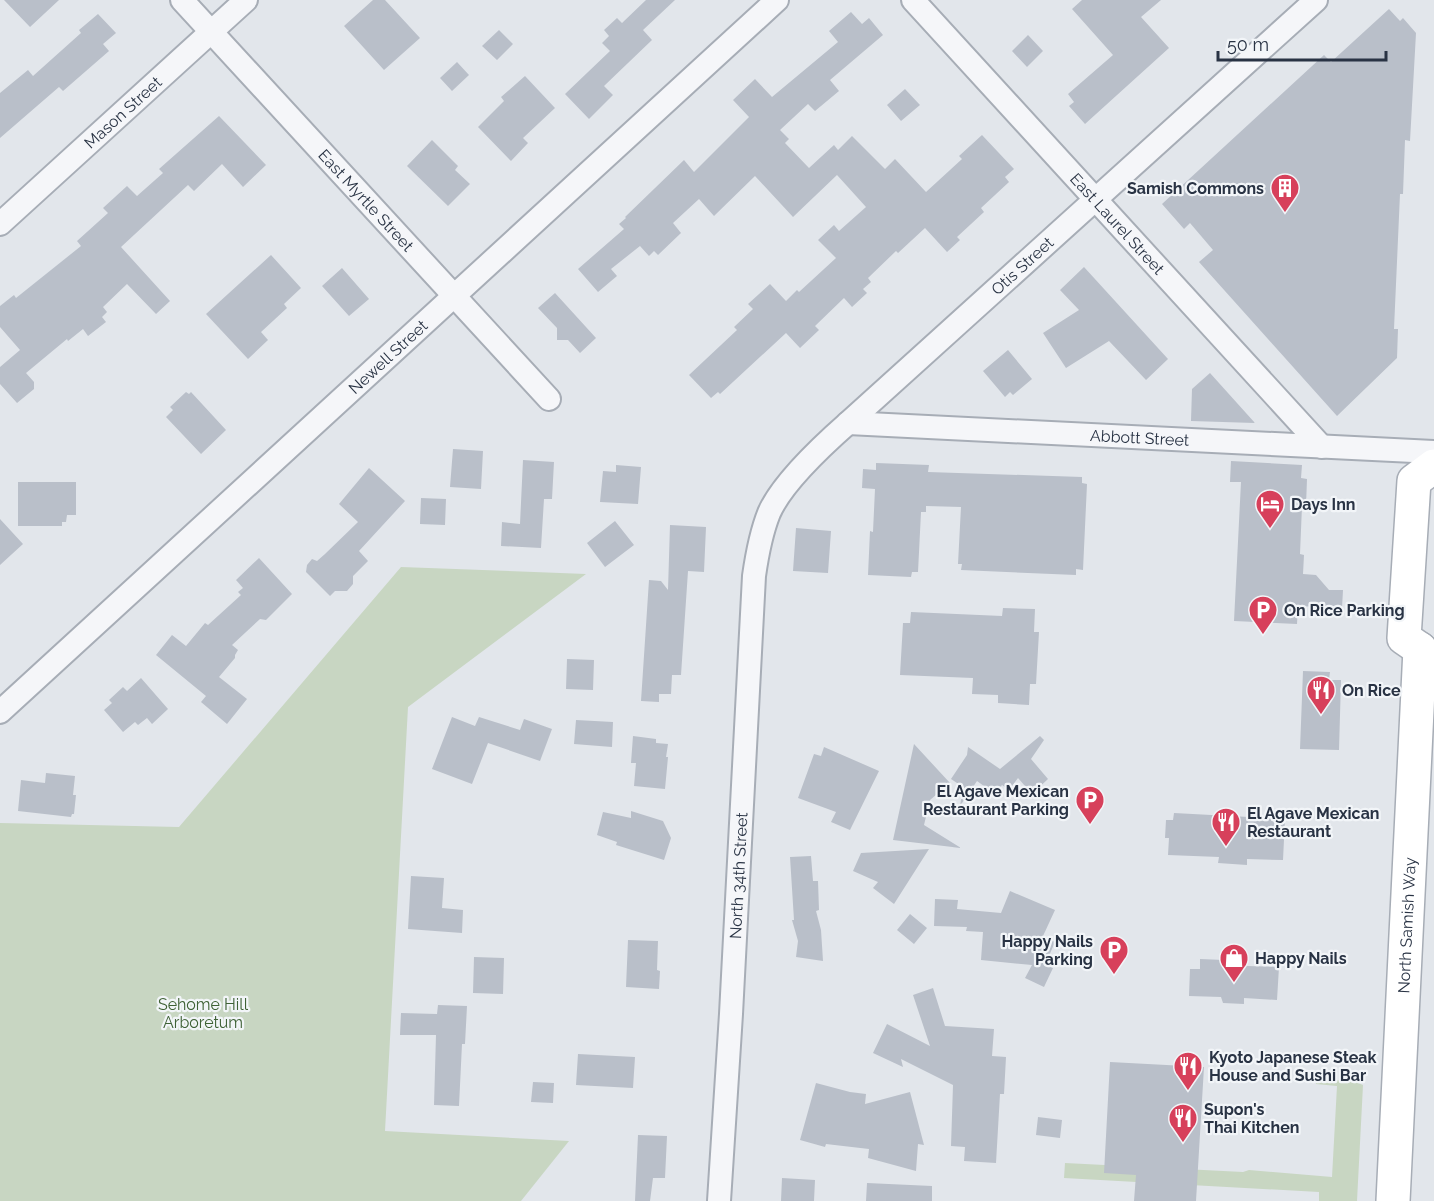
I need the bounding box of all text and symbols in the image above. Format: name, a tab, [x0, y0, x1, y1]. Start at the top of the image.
scale bar	[1218, 24, 1386, 62]
text: 50 m	[1227, 34, 1269, 55]
street label: Mason Street	[81, 72, 166, 153]
street label: East Myrtle Street	[314, 146, 418, 256]
street label: East Laurel Street	[1066, 169, 1169, 279]
building icon: Samish Commons	[1269, 172, 1301, 214]
place label: Samish Commons	[1127, 179, 1264, 198]
street label: Otis Street	[987, 233, 1058, 299]
street label: Newell Street	[345, 316, 432, 398]
street label: Abbott Street	[1090, 426, 1190, 450]
hotel icon: Days Inn	[1254, 488, 1286, 530]
place label: Days Inn	[1291, 495, 1355, 514]
parking icon: On Rice Parking	[1247, 594, 1279, 636]
place label: On Rice Parking	[1284, 601, 1405, 620]
restaurant icon: On Rice	[1305, 674, 1337, 716]
place label: On Rice	[1342, 681, 1401, 700]
place label: El Agave Mexican Restaurant Parking	[923, 782, 1069, 819]
parking icon: El Agave Mexican Restaurant Parking	[1074, 784, 1106, 826]
place label: El Agave Mexican Restaurant	[1247, 804, 1379, 841]
restaurant icon: El Agave Mexican Restaurant	[1210, 806, 1242, 848]
street label: North 34th Street	[726, 811, 752, 939]
street label: North Samish Way	[1394, 856, 1420, 994]
place label: Happy Nails Parking	[1001, 932, 1093, 969]
parking icon: Happy Nails Parking	[1098, 934, 1130, 976]
shop icon: Happy Nails	[1218, 942, 1250, 984]
place label: Happy Nails	[1255, 949, 1347, 968]
park label: Sehome Hill Arboretum	[158, 995, 249, 1032]
place label: Kyoto Japanese Steak House and Sushi Bar	[1209, 1048, 1377, 1085]
restaurant icon: Kyoto Japanese Steak House and Sushi Bar	[1172, 1050, 1204, 1092]
place label: Supon's Thai Kitchen	[1204, 1100, 1299, 1137]
restaurant icon: Supon's Thai Kitchen	[1167, 1102, 1199, 1144]

